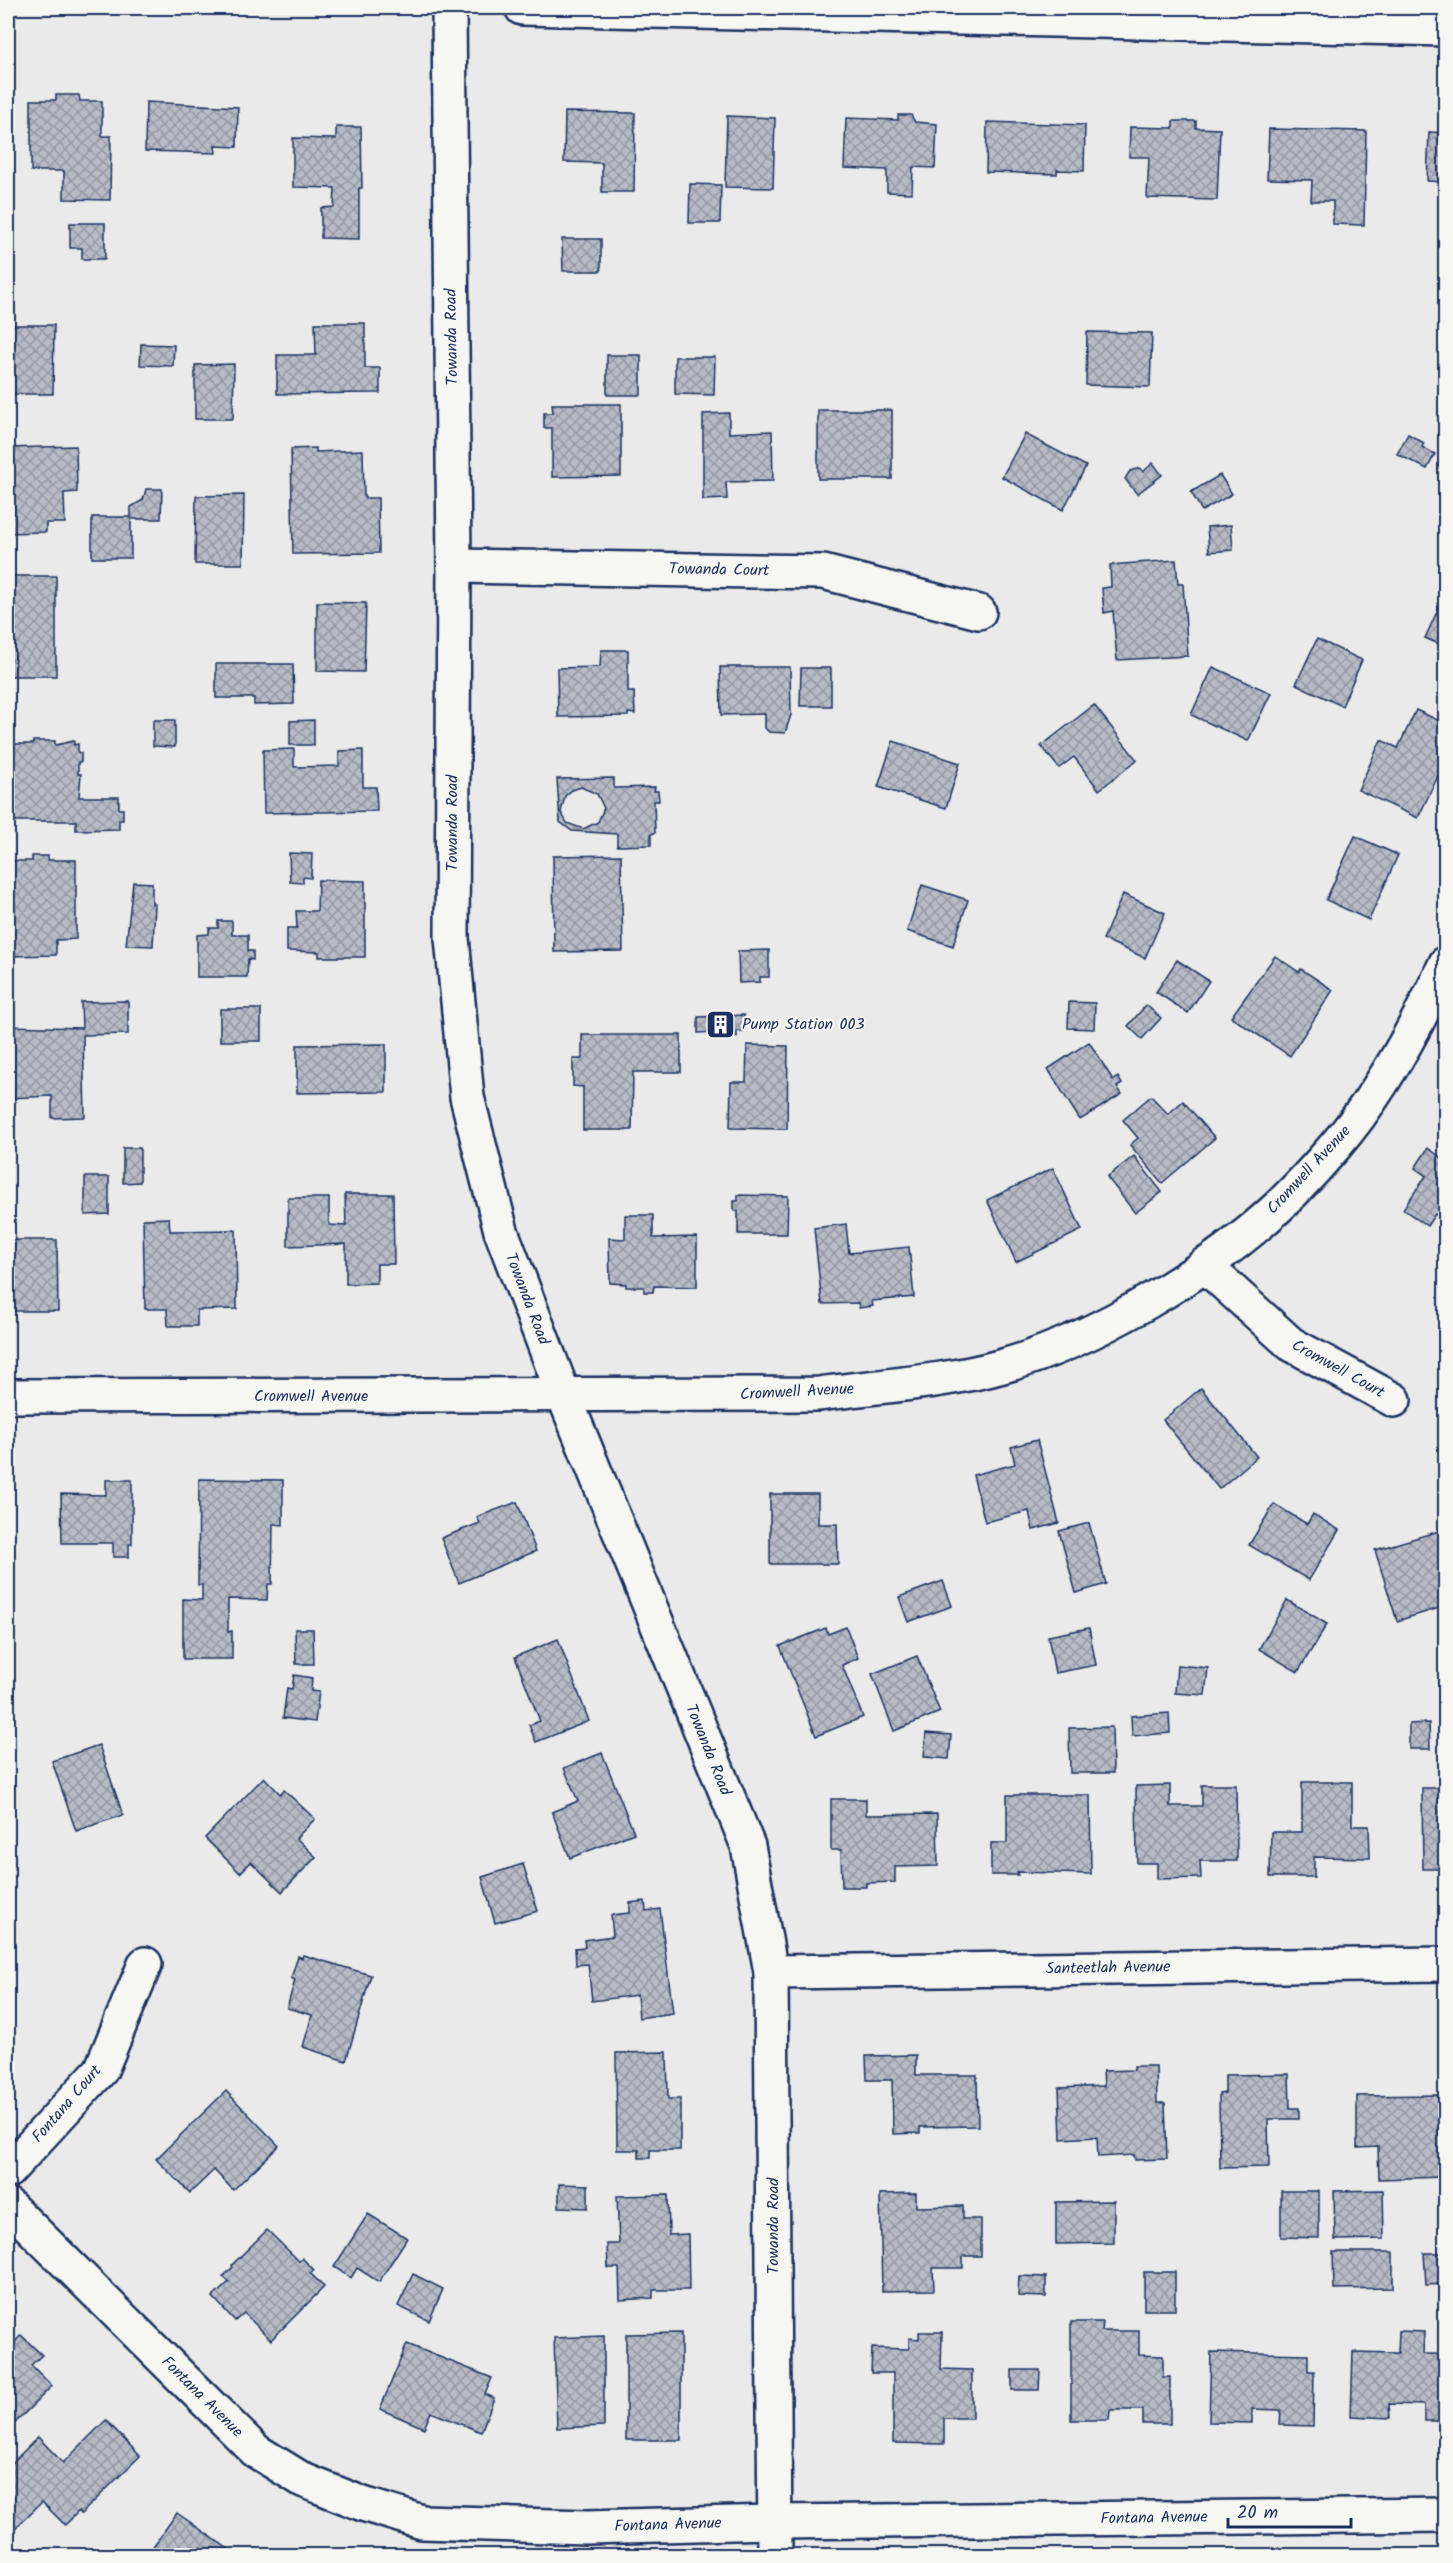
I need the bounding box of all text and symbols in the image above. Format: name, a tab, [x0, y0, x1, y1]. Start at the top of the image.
street label: Towanda Road	[439, 287, 465, 386]
street label: Towanda Court	[669, 557, 770, 583]
street label: Towanda Road	[440, 774, 465, 871]
building icon: Pump Station 003	[705, 1008, 737, 1040]
place label: Pump Station 003	[742, 1012, 865, 1037]
street label: Cromwell Avenue	[1261, 1120, 1357, 1220]
street label: Towanda Road	[498, 1249, 556, 1350]
street label: Cromwell Court	[1287, 1333, 1390, 1405]
street label: Cromwell Avenue	[739, 1377, 855, 1407]
street label: Cromwell Avenue	[254, 1384, 368, 1409]
street label: Towanda Road	[678, 1701, 738, 1800]
street label: Santeetlah Avenue	[1045, 1954, 1171, 1982]
street label: Fontana Court	[26, 2059, 109, 2149]
street label: Towanda Road	[761, 2177, 786, 2274]
street label: Fontana Avenue	[155, 2350, 249, 2444]
scale bar	[1228, 2491, 1351, 2529]
text: 20 m	[1237, 2499, 1278, 2528]
street label: Fontana Avenue	[1100, 2505, 1208, 2531]
street label: Fontana Avenue	[614, 2511, 722, 2539]

